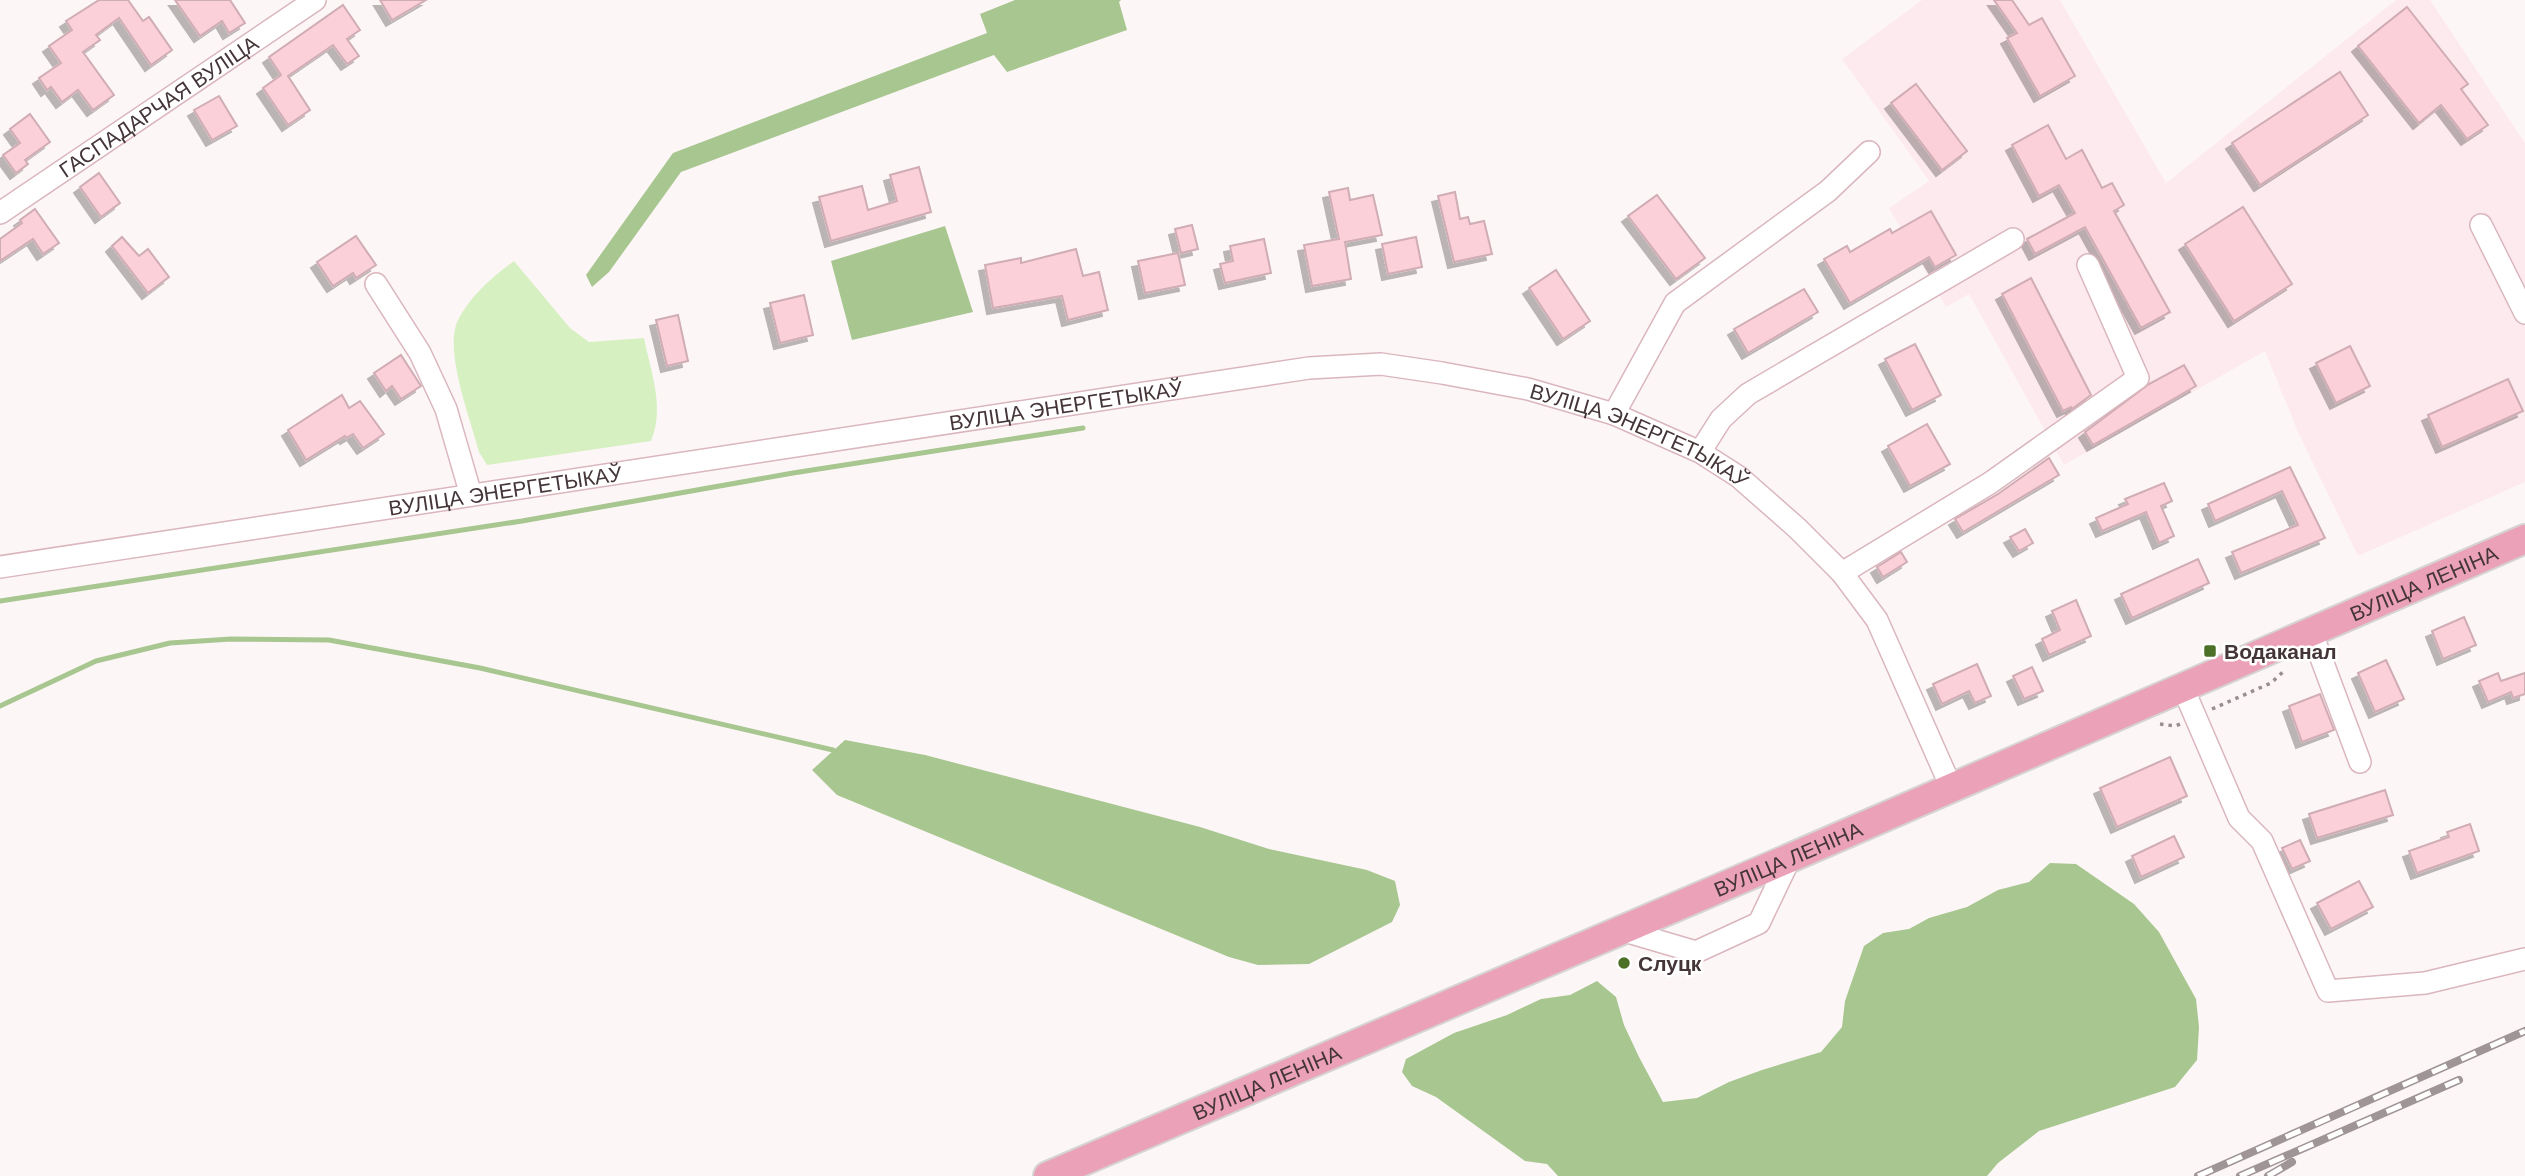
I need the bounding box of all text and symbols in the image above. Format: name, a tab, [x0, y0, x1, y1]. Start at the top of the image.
street label: ГАСПАДАРЧАЯ ВУЛІЦА	[54, 31, 262, 181]
street label: ВУЛІЦА ЭНЕРГЕТЫКАЎ	[948, 376, 1185, 434]
street label: ВУЛІЦА ЭНЕРГЕТЫКАЎ	[1528, 379, 1754, 492]
street label: ВУЛІЦА ЭНЕРГЕТЫКАЎ	[387, 461, 624, 519]
street label: ВУЛІЦА ЛЕНІНА	[2346, 541, 2501, 625]
place label: Водаканал	[2224, 640, 2337, 663]
marker: Водаканал	[2202, 643, 2218, 659]
street label: ВУЛІЦА ЛЕНІНА	[1710, 817, 1865, 901]
place label: Слуцк	[1638, 952, 1702, 975]
marker: Слуцк	[1616, 955, 1632, 971]
street label: ВУЛІЦА ЛЕНІНА	[1189, 1040, 1344, 1124]

